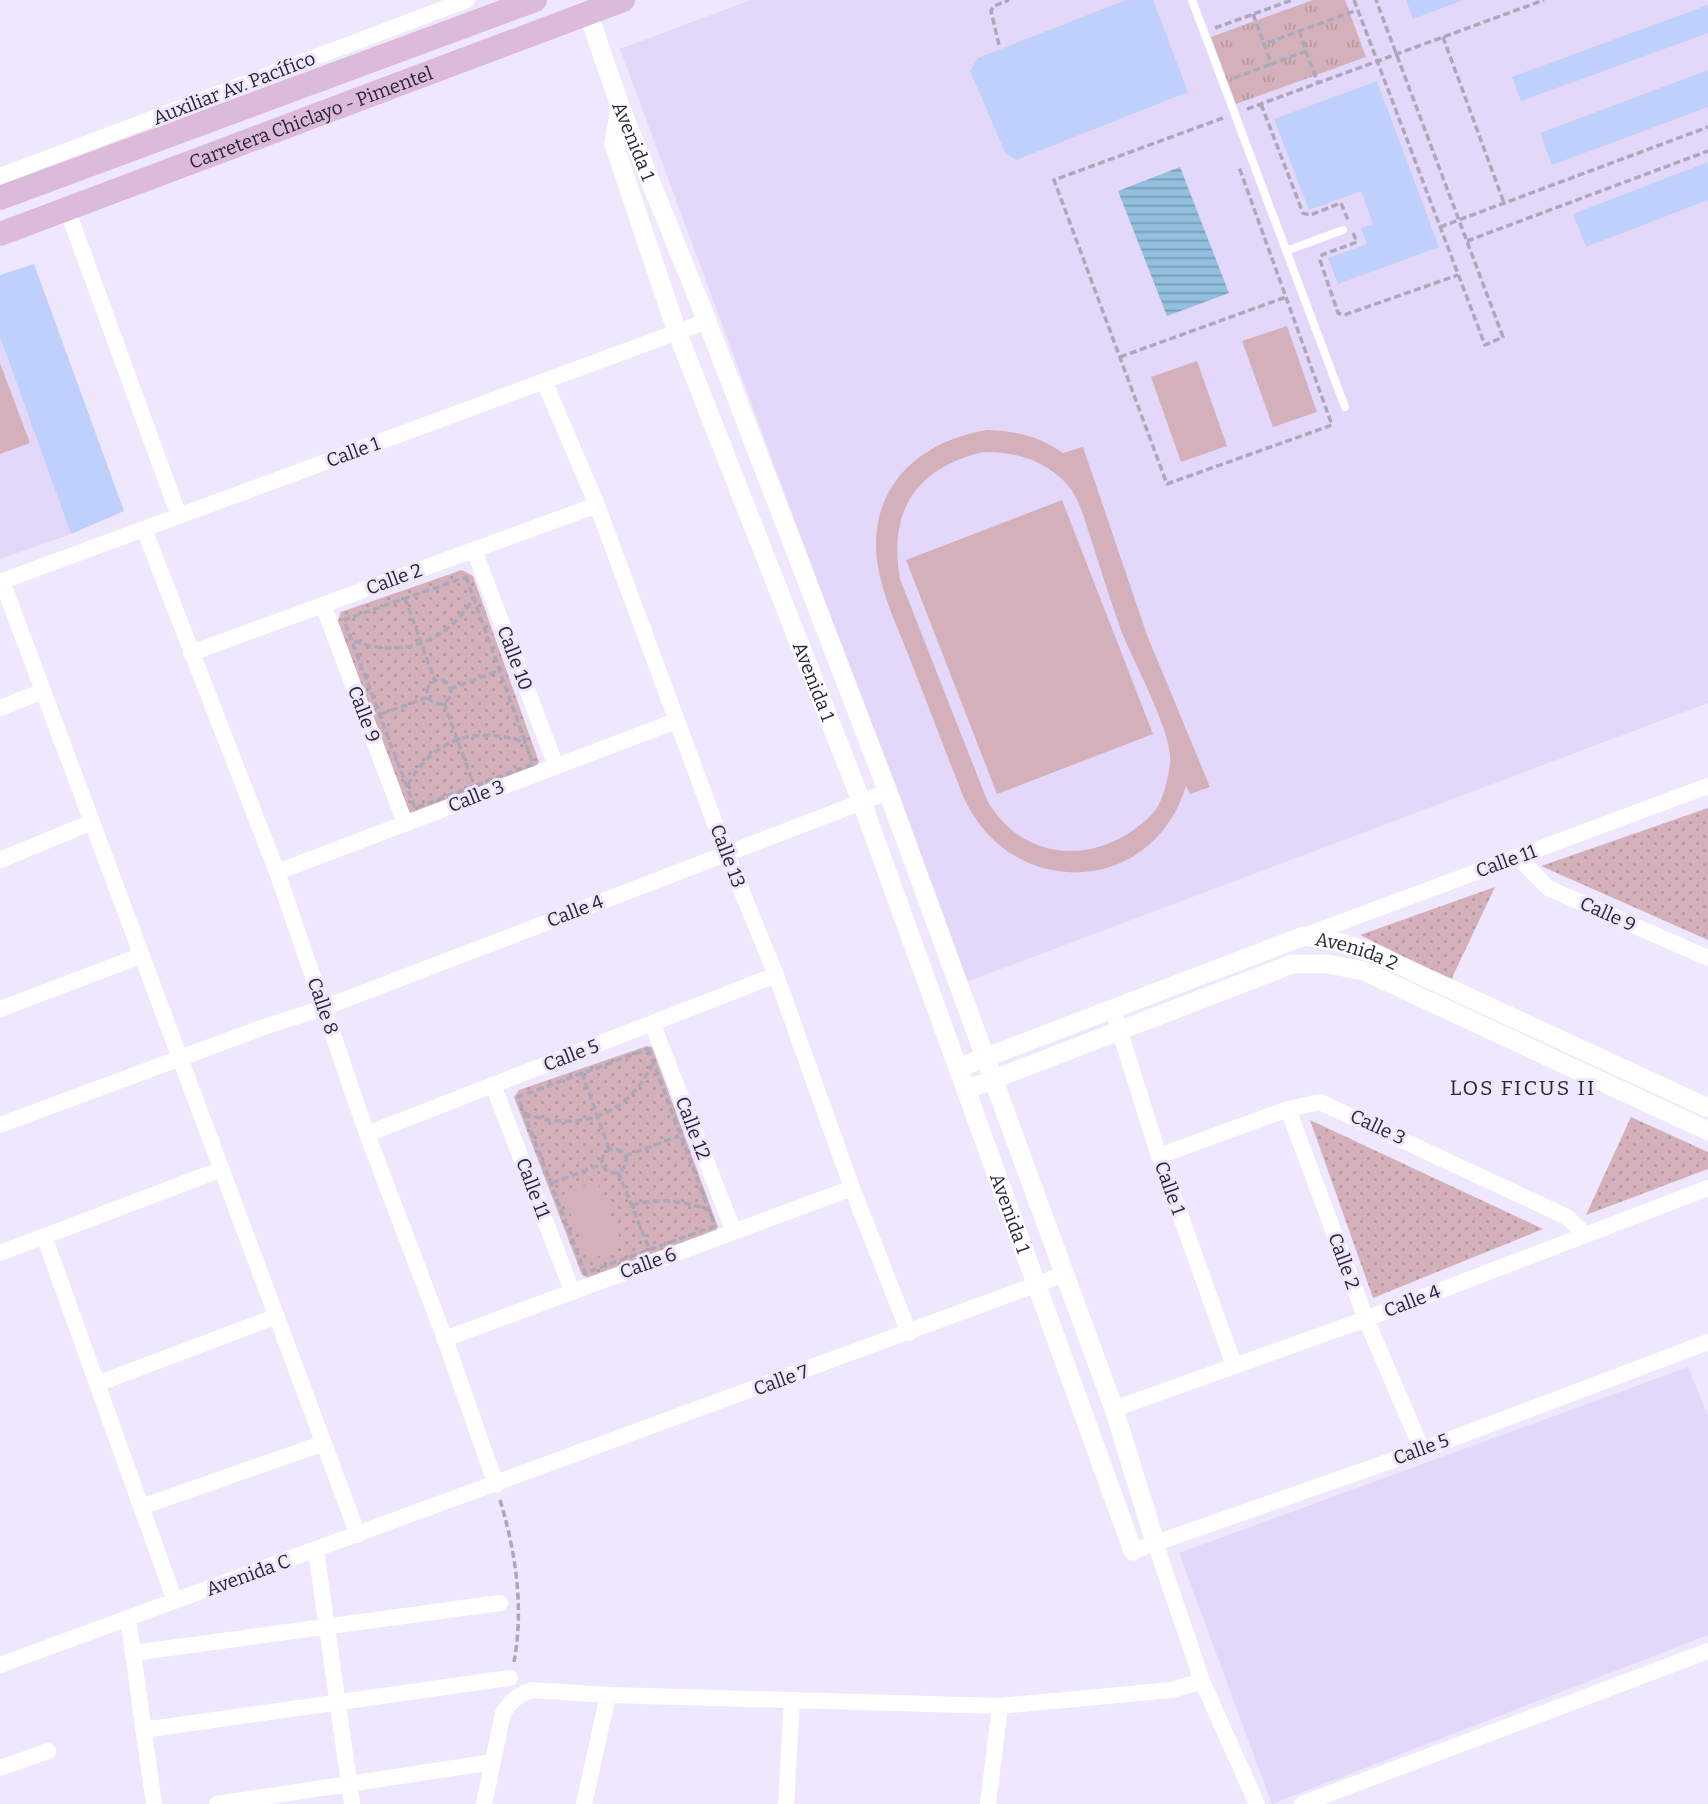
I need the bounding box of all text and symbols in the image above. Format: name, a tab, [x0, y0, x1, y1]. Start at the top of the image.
street label: Auxiliar Av. Pacífico	[150, 46, 319, 130]
street label: Carretera Chiclayo - Pimentel	[186, 61, 436, 173]
street label: Avenida 1	[608, 98, 661, 184]
street label: Calle 1	[323, 432, 383, 472]
street label: Calle 2	[363, 558, 425, 600]
street label: Calle 10	[492, 622, 538, 694]
street label: Avenida 1	[788, 638, 840, 724]
street label: Calle 9	[343, 683, 385, 745]
street label: Calle 3	[445, 775, 507, 817]
street label: Calle 13	[705, 821, 751, 891]
street label: Calle 11	[1473, 839, 1540, 883]
street label: Calle 4	[544, 890, 606, 932]
street label: Calle 9	[1577, 892, 1639, 936]
street label: Avenida 2	[1313, 927, 1402, 975]
street label: Calle 8	[303, 974, 343, 1038]
street label: Calle 5	[540, 1034, 602, 1076]
district label: LOS FICUS II	[1450, 1075, 1596, 1101]
street label: Calle 12	[671, 1093, 715, 1163]
street label: Calle 3	[1347, 1104, 1409, 1150]
street label: Calle 11	[511, 1155, 555, 1222]
street label: Calle 1	[1150, 1158, 1190, 1218]
street label: Avenida 1	[986, 1170, 1036, 1256]
street label: Calle 2	[1323, 1230, 1365, 1292]
street label: Calle 6	[617, 1242, 679, 1284]
street label: Calle 4	[1381, 1280, 1443, 1322]
street label: Calle 7	[750, 1359, 812, 1401]
street label: Calle 5	[1390, 1428, 1452, 1470]
street label: Avenida C	[203, 1549, 293, 1601]

